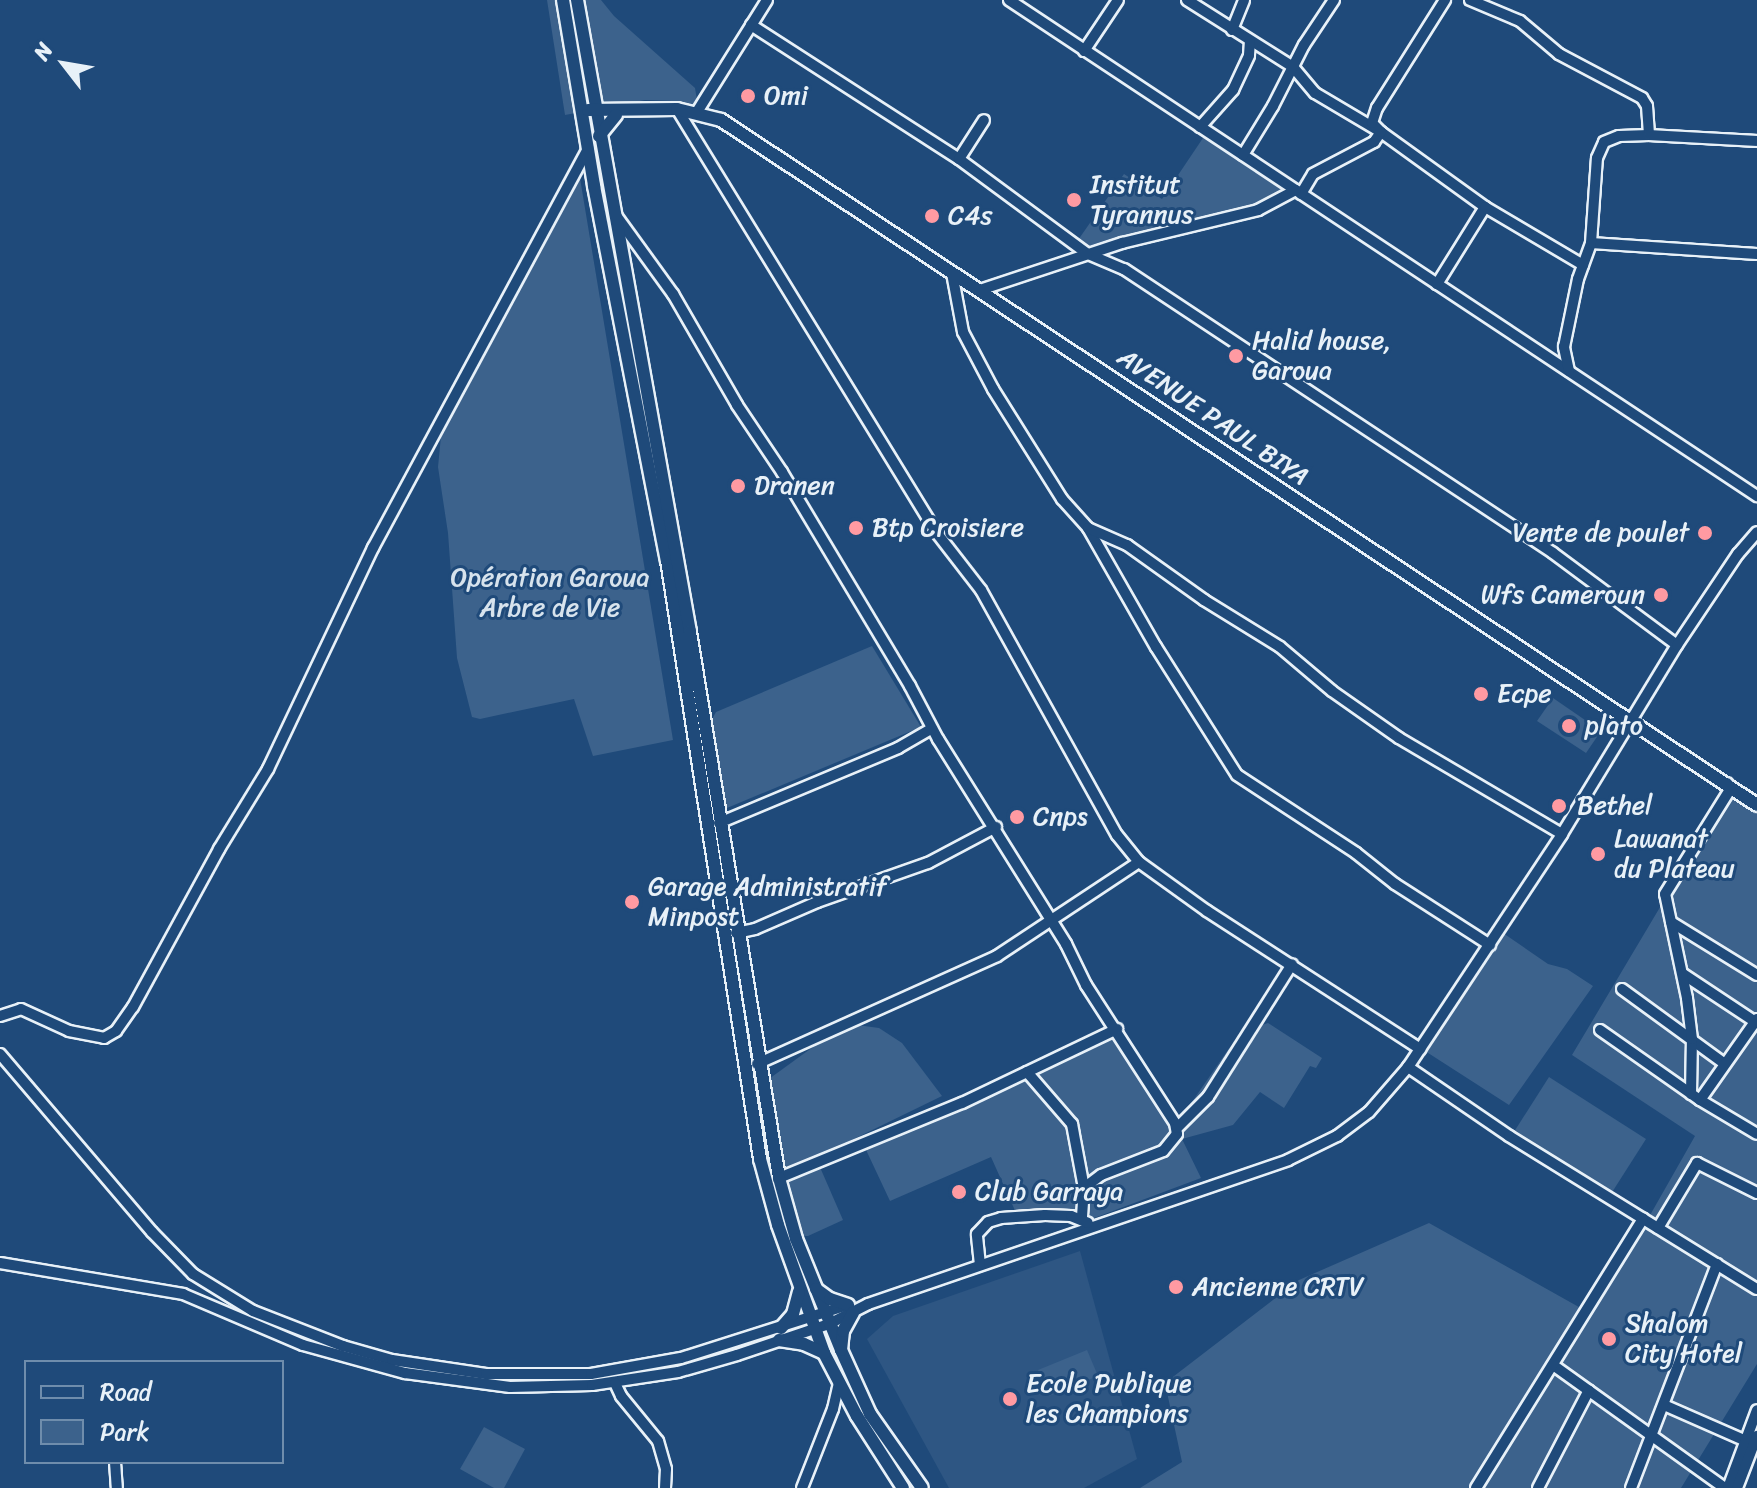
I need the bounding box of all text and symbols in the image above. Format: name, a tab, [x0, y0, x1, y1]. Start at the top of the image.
north arrow	[24, 24, 104, 104]
text: N	[22, 35, 64, 68]
place label: Omi	[764, 80, 808, 112]
marker: Omi	[739, 87, 757, 105]
place label: Institut Tyrannus	[1090, 169, 1193, 230]
marker: Institut Tyrannus	[1065, 191, 1083, 209]
place label: C4s	[948, 200, 992, 232]
marker: C4s	[923, 207, 941, 225]
place label: Halid house, Garoua	[1252, 325, 1391, 386]
street label: AVENUE PAUL BIYA	[1112, 342, 1314, 492]
marker: Halid house, Garoua	[1227, 347, 1245, 365]
place label: Dranen	[754, 470, 835, 502]
marker: Dranen	[729, 477, 747, 495]
place label: Btp Croisiere	[872, 512, 1024, 544]
place label: Vente de poulet	[1512, 517, 1689, 549]
marker: Btp Croisiere	[847, 519, 865, 537]
marker: Vente de poulet	[1696, 524, 1714, 542]
park label: Opération Garoua Arbre de Vie	[450, 562, 650, 624]
place label: Wfs Cameroun	[1481, 579, 1645, 611]
marker: Wfs Cameroun	[1652, 586, 1670, 604]
place label: Ecpe	[1497, 678, 1551, 710]
marker: Ecpe	[1472, 685, 1490, 703]
place label: plato	[1585, 710, 1643, 742]
marker: plato	[1560, 717, 1578, 735]
place label: Bethel	[1577, 790, 1653, 822]
marker: Bethel	[1548, 795, 1570, 817]
place label: Cnps	[1033, 801, 1088, 833]
marker: Cnps	[1008, 808, 1026, 826]
place label: Lawanat du Plateau	[1614, 823, 1736, 884]
marker: Lawanat du Plateau	[1589, 845, 1607, 863]
place label: Garage Administratif Minpost	[648, 871, 889, 932]
marker: Garage Administratif Minpost	[623, 893, 641, 911]
place label: Club Garraya	[975, 1176, 1123, 1208]
marker: Club Garraya	[950, 1183, 968, 1201]
place label: Ancienne CRTV	[1192, 1271, 1364, 1303]
marker: Ancienne CRTV	[1167, 1278, 1185, 1296]
place label: Shalom City Hotel	[1625, 1308, 1744, 1370]
marker: Shalom City Hotel	[1600, 1330, 1618, 1348]
legend	[24, 1360, 284, 1464]
place label: Ecole Publique les Champions	[1026, 1368, 1193, 1430]
text: Road	[100, 1371, 151, 1413]
marker: Ecole Publique les Champions	[1001, 1390, 1019, 1408]
text: Park	[100, 1411, 149, 1453]

